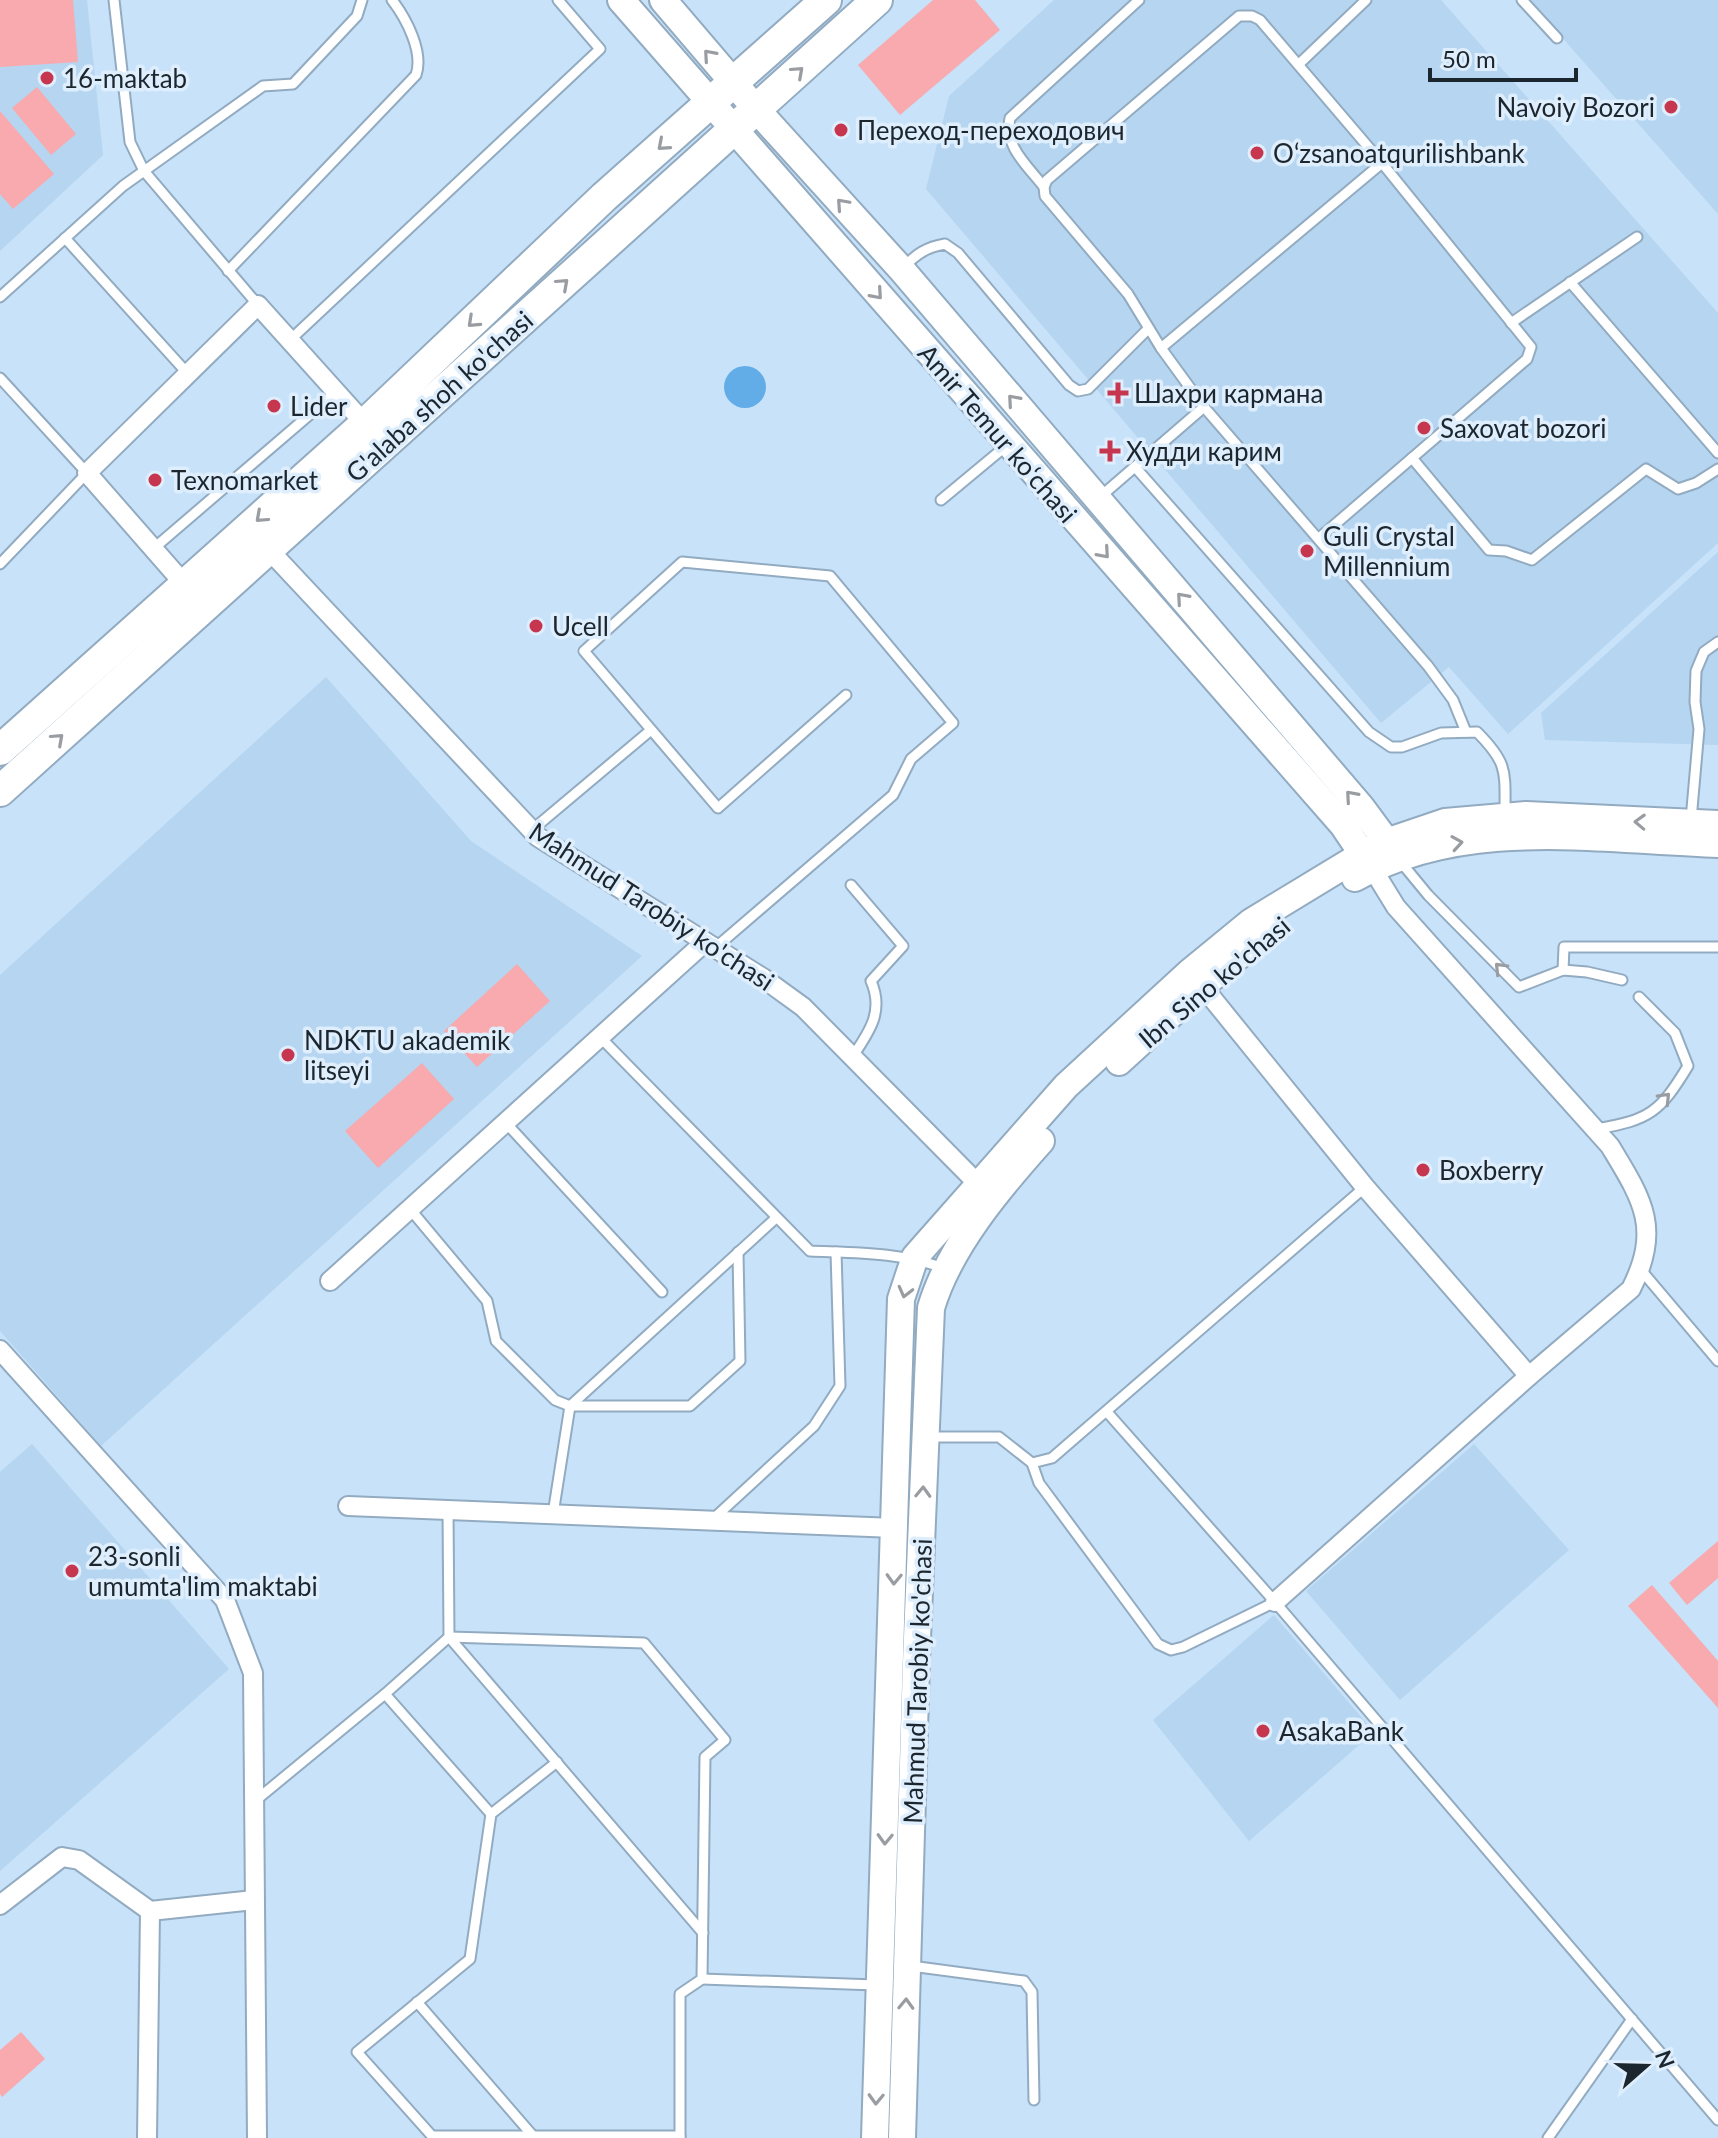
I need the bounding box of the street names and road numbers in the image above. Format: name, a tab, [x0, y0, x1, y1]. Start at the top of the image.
street label: G'alaba shoh ko'chasi	[339, 304, 539, 488]
street label: Amir Temur ko‘chasi	[912, 337, 1084, 529]
street label: Mahmud Tarobiy ko'chasi	[524, 815, 780, 997]
street label: Ibn Sino ko'chasi	[1132, 909, 1296, 1055]
street label: Mahmud Tarobiy ko'chasi	[896, 1538, 938, 1824]

